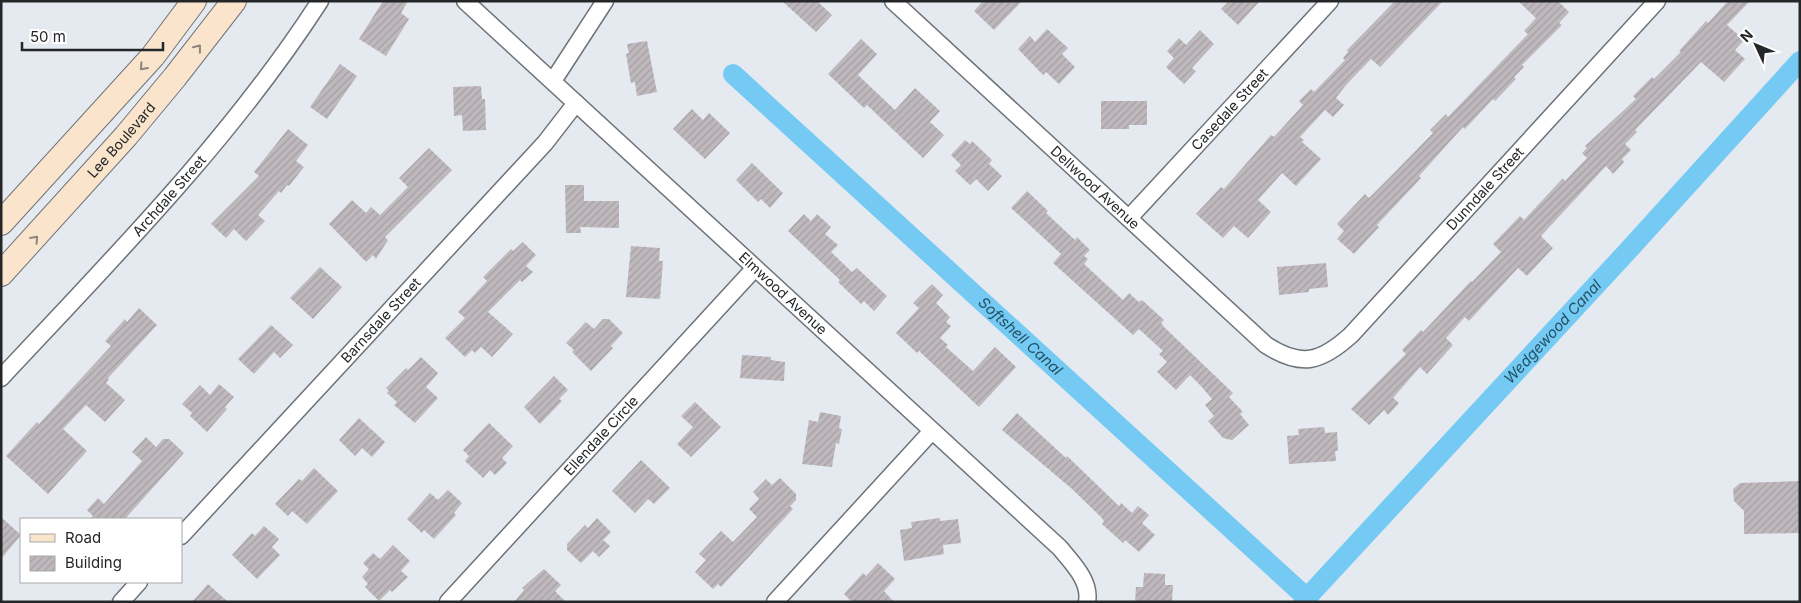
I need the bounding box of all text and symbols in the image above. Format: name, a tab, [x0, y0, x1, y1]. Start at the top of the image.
scale bar	[22, 20, 164, 52]
north arrow	[1731, 20, 1781, 70]
text: N	[1736, 26, 1756, 45]
text: 50 m	[30, 27, 66, 46]
one-way arrow	[192, 44, 201, 54]
one-way arrow	[139, 62, 148, 71]
street label: Casedale Street	[1187, 64, 1271, 153]
street label: Lee Boulevard	[83, 99, 158, 181]
street label: Dellwood Avenue	[1048, 142, 1143, 232]
street label: Dunndale Street	[1442, 143, 1527, 233]
street label: Archdale Street	[129, 151, 209, 240]
one-way arrow	[29, 235, 38, 244]
street label: Elmwood Avenue	[736, 248, 831, 338]
street label: Barnsdale Street	[337, 274, 424, 366]
water label: Wedgewood Canal	[1500, 275, 1606, 387]
water label: Softshell Canal	[975, 293, 1067, 379]
street label: Ellendale Circle	[560, 392, 641, 478]
legend	[20, 518, 182, 583]
text: Road	[65, 528, 101, 547]
text: Building	[65, 553, 122, 572]

